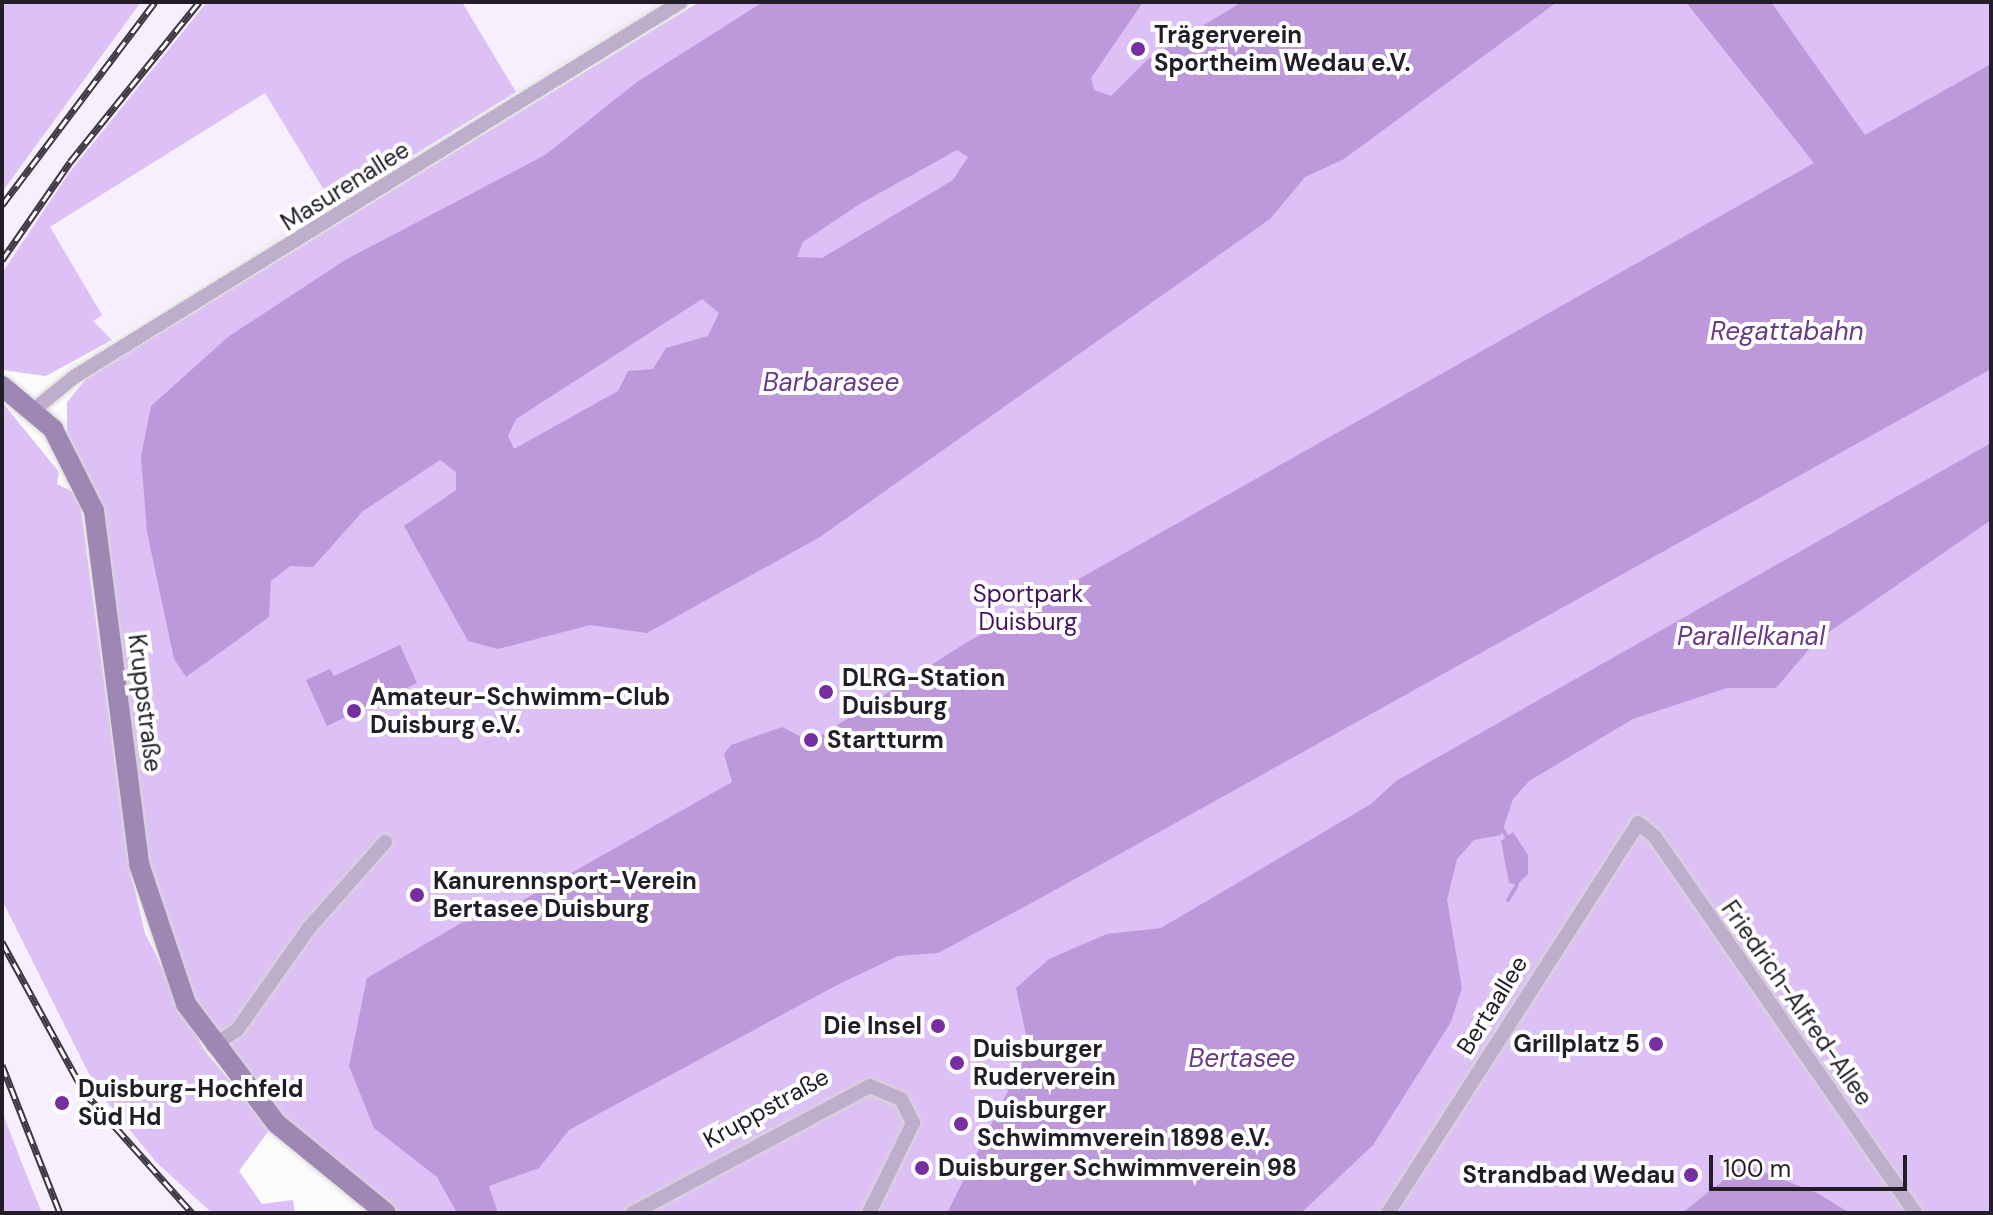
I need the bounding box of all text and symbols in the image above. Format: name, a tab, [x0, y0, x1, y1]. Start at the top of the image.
place label: Trägerverein Sportheim Wedau e.V.	[1154, 21, 1411, 77]
marker: Trägerverein Sportheim Wedau e.V.	[1129, 40, 1147, 58]
street label: Masurenallee	[276, 135, 414, 237]
water label: Regattabahn	[1710, 316, 1864, 348]
water label: Barbarasee	[763, 367, 899, 399]
park label: Sportpark Duisburg	[973, 580, 1083, 636]
water label: Parallelkanal	[1677, 621, 1825, 653]
street label: Kruppstraße	[122, 632, 168, 774]
place label: DLRG-Station Duisburg	[842, 664, 1005, 720]
place label: Amateur-Schwimm-Club Duisburg e.V.	[370, 683, 670, 739]
marker: DLRG-Station Duisburg	[817, 683, 835, 701]
marker: Amateur-Schwimm-Club Duisburg e.V.	[345, 702, 363, 720]
place label: Startturm	[827, 726, 944, 754]
marker: Startturm	[802, 731, 820, 749]
place label: Kanurennsport-Verein Bertasee Duisburg	[433, 867, 697, 923]
marker: Kanurennsport-Verein Bertasee Duisburg	[408, 886, 426, 904]
street label: Friedrich-Alfred-Allee	[1715, 895, 1879, 1111]
street label: Bertaallee	[1451, 951, 1533, 1059]
place label: Die Insel	[823, 1012, 922, 1040]
marker: Die Insel	[929, 1017, 947, 1035]
place label: Grillplatz 5	[1513, 1030, 1640, 1058]
place label: Duisburger Ruderverein	[973, 1035, 1116, 1091]
marker: Grillplatz 5	[1647, 1035, 1665, 1053]
water label: Bertasee	[1189, 1043, 1295, 1075]
marker: Duisburger Ruderverein	[948, 1054, 966, 1072]
street label: Kruppstraße	[698, 1062, 834, 1154]
place label: Duisburg-Hochfeld Süd Hd	[78, 1075, 303, 1131]
marker: Duisburg-Hochfeld Süd Hd	[53, 1094, 71, 1112]
place label: Duisburger Schwimmverein 1898 e.V.	[977, 1096, 1270, 1152]
marker: Duisburger Schwimmverein 1898 e.V.	[952, 1115, 970, 1133]
scale bar	[1713, 1139, 1911, 1189]
text: 100 m	[1723, 1153, 1791, 1184]
place label: Duisburger Schwimmverein 98	[938, 1154, 1297, 1182]
marker: Duisburger Schwimmverein 98	[913, 1159, 931, 1177]
place label: Strandbad Wedau	[1462, 1161, 1675, 1189]
marker: Strandbad Wedau	[1682, 1166, 1700, 1184]

